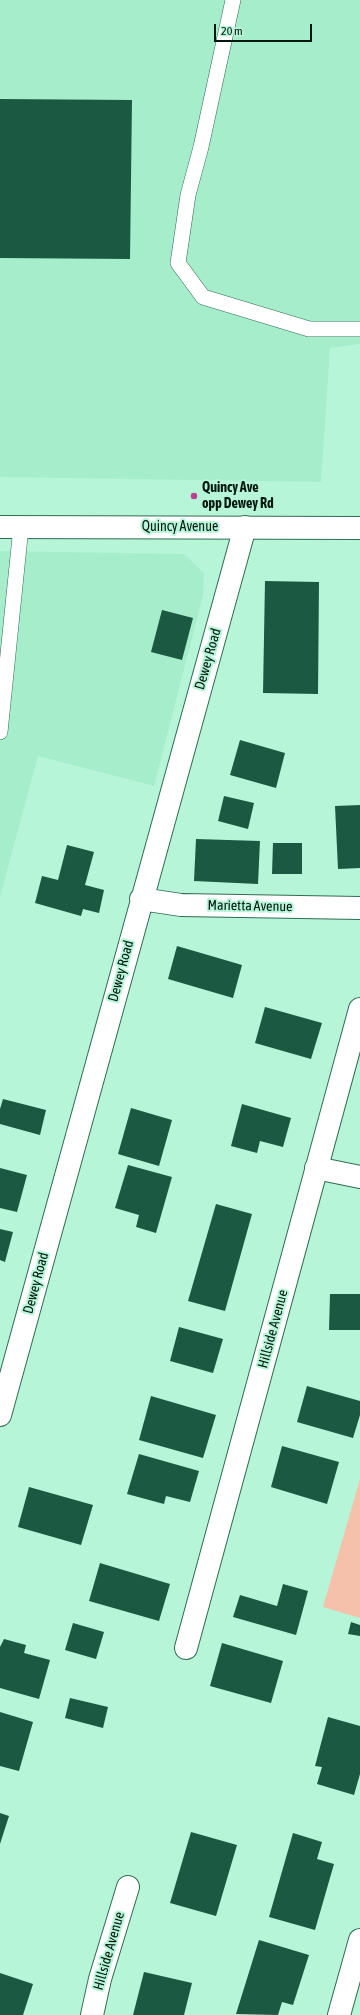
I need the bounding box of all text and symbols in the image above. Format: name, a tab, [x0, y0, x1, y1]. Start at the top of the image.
scale bar	[216, 16, 314, 42]
text: 20 m	[221, 24, 243, 38]
place label: Quincy Ave opp Dewey Rd	[202, 480, 274, 512]
marker: Quincy Ave opp Dewey Rd	[189, 491, 199, 501]
street label: Quincy Avenue	[142, 519, 218, 535]
street label: Dewey Road	[191, 626, 225, 692]
street label: Marietta Avenue	[207, 897, 293, 915]
street label: Dewey Road	[105, 938, 137, 1004]
street label: Dewey Road	[20, 1250, 52, 1316]
street label: Hillside Avenue	[254, 1288, 292, 1370]
street label: Hillside Avenue	[90, 1910, 128, 1992]

